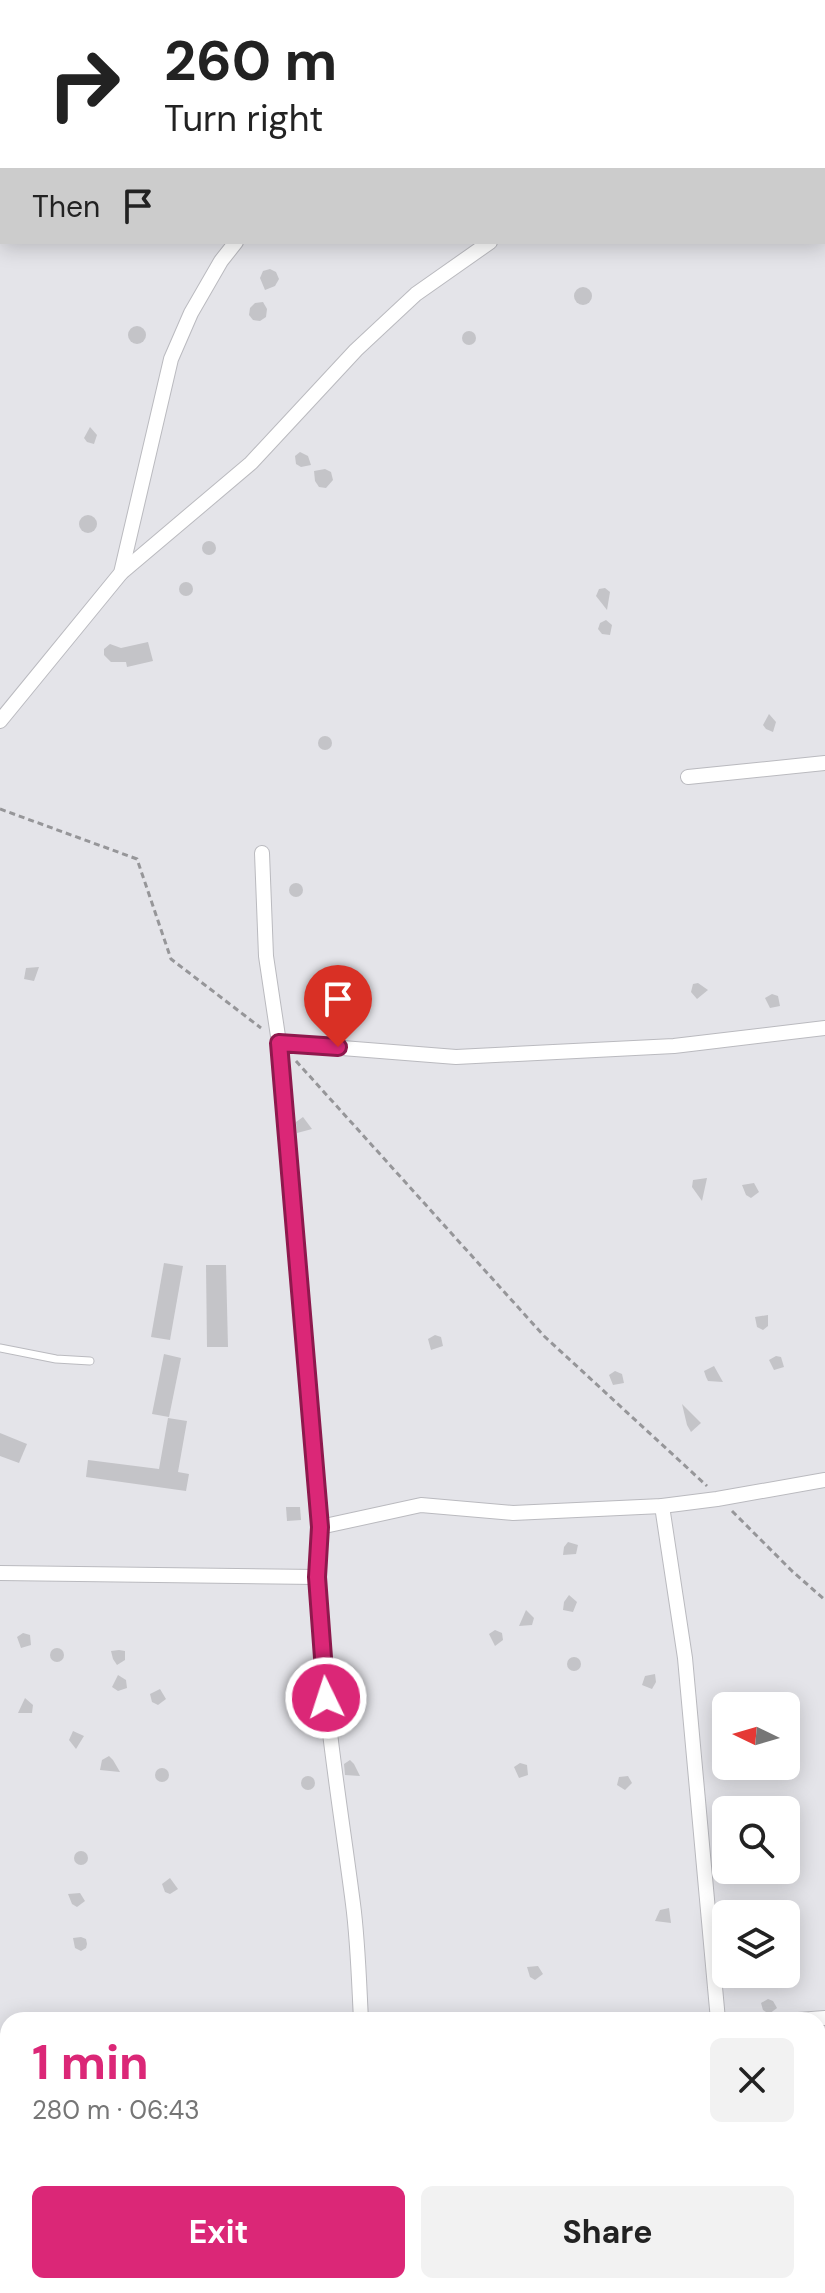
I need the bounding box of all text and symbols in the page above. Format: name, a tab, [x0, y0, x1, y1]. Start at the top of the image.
text: 260 m	[164, 24, 337, 97]
icon: right	[32, 32, 136, 136]
text: Turn right	[164, 95, 323, 142]
icon: arrive	[116, 184, 160, 228]
text: Then	[32, 187, 100, 226]
pin	[304, 965, 372, 1047]
icon: arrive	[316, 977, 360, 1021]
position arrow	[284, 1656, 368, 1740]
north arrow	[712, 1692, 800, 1780]
map controls	[712, 1692, 800, 1988]
button: search	[712, 1796, 800, 1884]
button: layers	[712, 1900, 800, 1988]
text: 1 min	[32, 2031, 149, 2094]
button: close	[710, 2038, 794, 2122]
text: 280 m · 06:43	[32, 2093, 200, 2127]
button: Exit	[32, 2186, 405, 2278]
button: Share	[421, 2186, 794, 2278]

